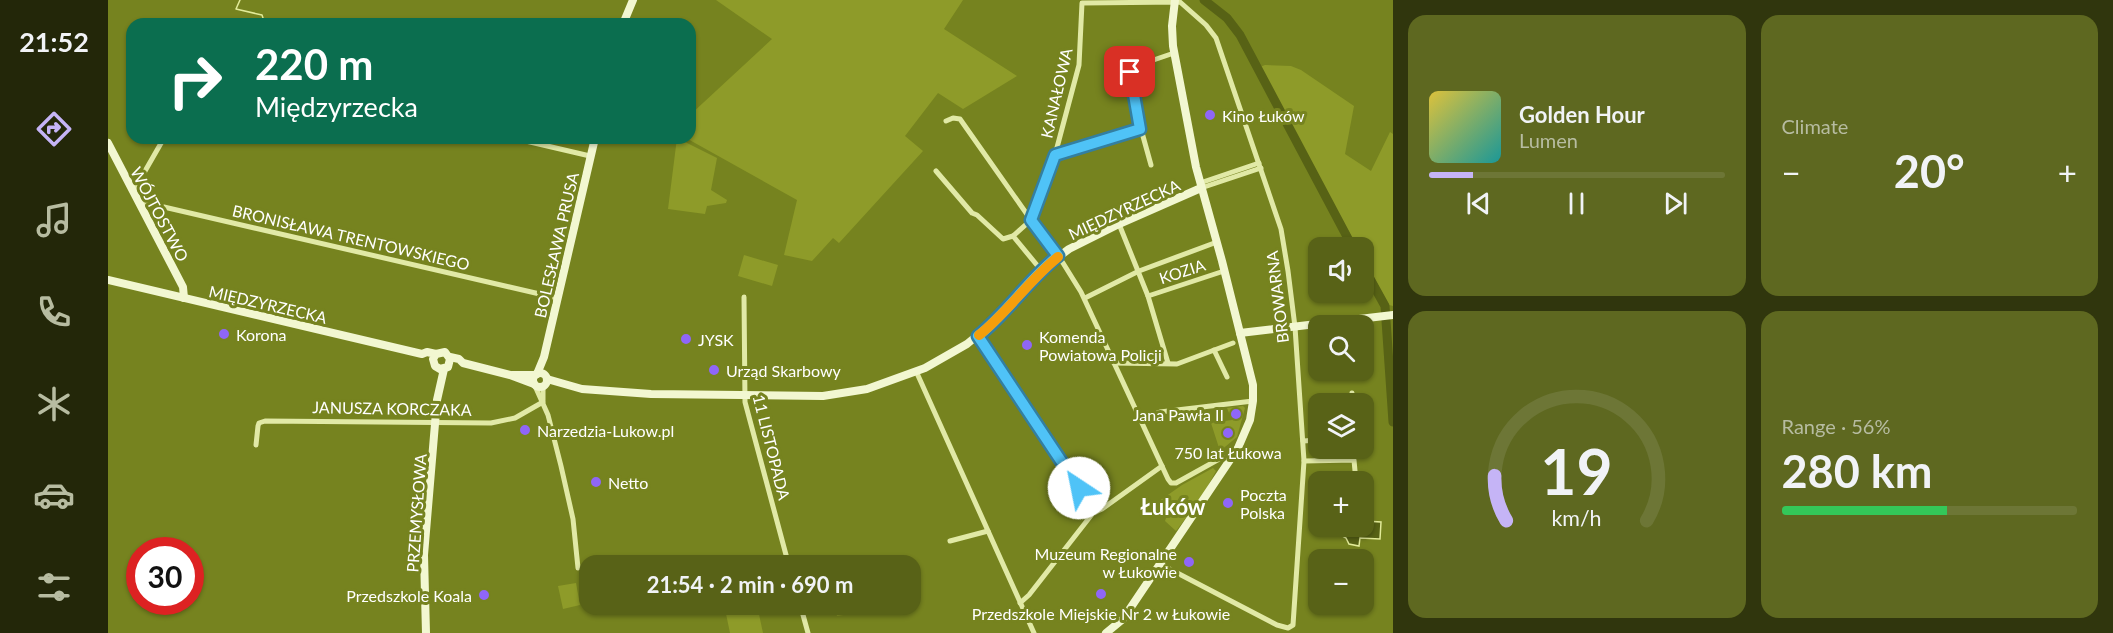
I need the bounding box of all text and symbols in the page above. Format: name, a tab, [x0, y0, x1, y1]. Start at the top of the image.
text: 21:52	[19, 25, 89, 58]
text: 220 m	[255, 39, 373, 89]
icon: right	[156, 42, 234, 120]
street label: KANAŁOWA	[1036, 46, 1076, 140]
pin	[1104, 46, 1155, 97]
icon: arrive	[1113, 55, 1146, 88]
text: Międzyrzecka	[255, 90, 418, 123]
text: Golden Hour	[1519, 101, 1645, 128]
place label: Kino Łuków	[1222, 106, 1305, 125]
icon: directions	[33, 108, 75, 150]
marker: Kino Łuków	[1203, 108, 1217, 122]
text: Climate	[1782, 114, 1848, 138]
text: Lumen	[1519, 128, 1578, 152]
text: 20°	[1894, 144, 1965, 198]
text: −	[1782, 152, 1801, 192]
text: +	[2058, 152, 2077, 192]
street label: WÓJTOSTWO	[127, 163, 193, 265]
street label: BOLESŁAWA PRUSA	[530, 170, 582, 320]
street label: MIĘDZYRZECKA	[1065, 175, 1183, 243]
icon: previous	[1462, 187, 1495, 220]
icon: pause	[1560, 187, 1593, 220]
icon: next	[1659, 187, 1692, 220]
icon: music	[33, 199, 75, 241]
street label: BRONISŁAWA TRENTOWSKIEGO	[230, 200, 472, 274]
map controls	[1308, 237, 1374, 615]
button: sound	[1308, 237, 1374, 303]
street label: BROWARNA	[1262, 250, 1292, 344]
street label: KOZIA	[1157, 255, 1208, 287]
street label: MIĘDZYRZECKA	[207, 281, 329, 327]
icon: phone	[33, 291, 75, 333]
button: search	[1308, 315, 1374, 381]
place label: Korona	[236, 325, 287, 344]
marker: Korona	[217, 327, 231, 341]
place label: Komenda Powiatowa Policji	[1039, 327, 1162, 364]
place label: JYSK	[698, 330, 734, 349]
marker: JYSK	[679, 332, 693, 346]
marker: Komenda Powiatowa Policji	[1020, 338, 1034, 352]
place label: Urząd Skarbowy	[726, 361, 842, 380]
marker: Urząd Skarbowy	[707, 363, 721, 377]
icon: climate	[33, 383, 75, 425]
street label: 11 LISTOPADA	[750, 392, 794, 502]
button: layers	[1308, 393, 1374, 459]
street label: JANUSZA KORCZAKA	[312, 397, 472, 419]
place label: Jana Pawła II	[1133, 405, 1224, 424]
marker: Jana Pawła II	[1229, 407, 1243, 421]
text: Range · 56%	[1782, 414, 1890, 438]
place label: Narzedzia-Lukow.pl	[537, 421, 674, 440]
marker: Narzedzia-Lukow.pl	[518, 423, 532, 437]
marker: 750 lat Łukowa	[1221, 426, 1235, 440]
text: 19	[1541, 433, 1613, 508]
place label: 750 lat Łukowa	[1174, 443, 1282, 462]
text: 280 km	[1782, 444, 1932, 498]
street label: PRZEMYSŁOWA	[402, 453, 430, 573]
position arrow	[1047, 456, 1111, 520]
button: +	[1308, 471, 1374, 537]
place label: Netto	[608, 473, 648, 492]
icon: car	[33, 474, 75, 516]
marker: Netto	[589, 475, 603, 489]
place label: Poczta Polska	[1240, 485, 1287, 522]
district label: Łuków	[1140, 493, 1206, 520]
marker: Poczta Polska	[1221, 496, 1235, 510]
text: km/h	[1552, 506, 1602, 532]
speed limit sign: 30	[126, 537, 204, 615]
place label: Muzeum Regionalne w Łukowie	[1034, 544, 1177, 581]
button: −	[1308, 549, 1374, 615]
marker: Muzeum Regionalne w Łukowie	[1182, 555, 1196, 569]
icon: filters	[33, 566, 75, 608]
text: 21:54 · 2 min · 690 m	[647, 571, 853, 598]
place label: Przedszkole Koala	[346, 586, 472, 605]
marker: Przedszkole Miejskie Nr 2 w Łukowie	[1094, 587, 1108, 601]
marker: Przedszkole Koala	[477, 588, 491, 602]
place label: Przedszkole Miejskie Nr 2 w Łukowie	[972, 604, 1230, 623]

